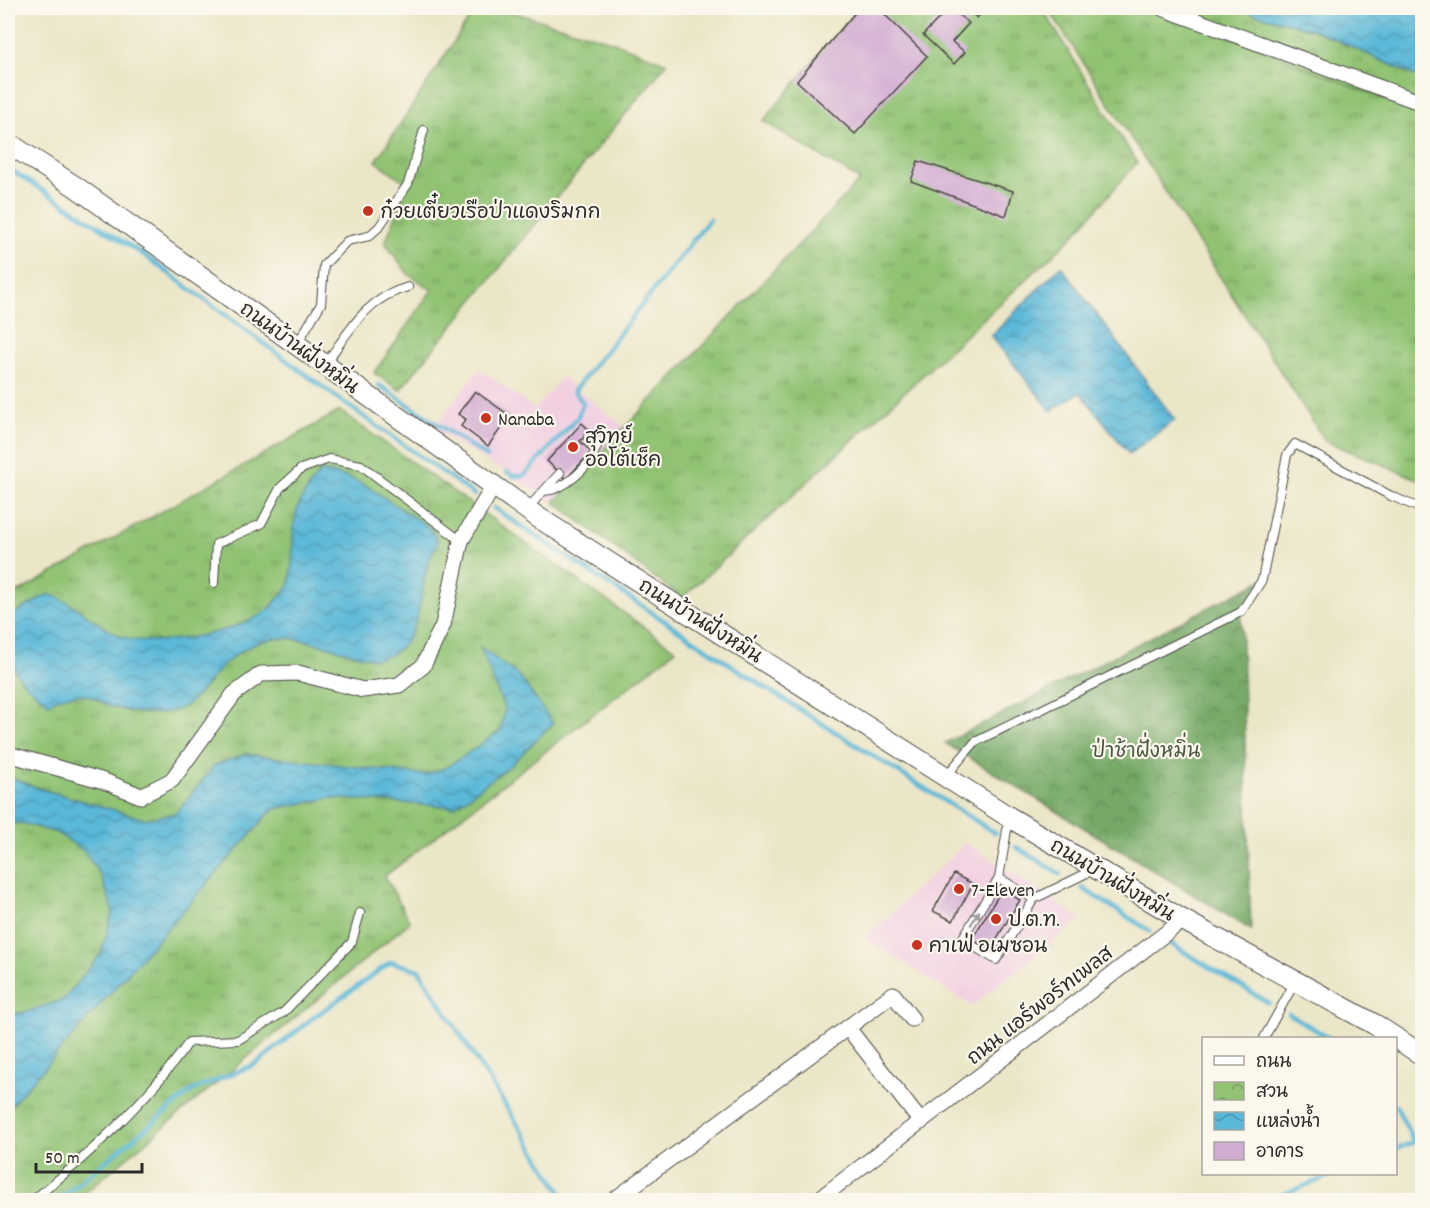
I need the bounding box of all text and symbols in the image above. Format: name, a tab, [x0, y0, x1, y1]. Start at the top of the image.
place label: ก๋วยเตี๋ยวเรือป่าแดงริมกก	[380, 192, 600, 228]
marker: ก๋วยเตี๋ยวเรือป่าแดงริมกก	[361, 204, 375, 218]
street label: ถนนบ้านฝั่งหมิ่น	[233, 291, 368, 402]
place label: Nanaba	[498, 407, 555, 435]
marker: Nanaba	[479, 411, 493, 425]
place label: สุวิทย์ ออโต้เช็ค	[585, 423, 661, 476]
marker: สุวิทย์ ออโต้เช็ค	[566, 440, 580, 454]
street label: ถนนบ้านฝั่งหมิ่น	[632, 567, 770, 672]
park label: ป่าช้าฝั่งหมิ่น	[1092, 732, 1200, 767]
street label: ถนนบ้านฝั่งหมิ่น	[1044, 827, 1183, 930]
place label: 7-Eleven	[971, 878, 1035, 906]
marker: 7-Eleven	[952, 882, 966, 896]
place label: ป.ต.ท.	[1008, 908, 1060, 936]
one-way arrow	[969, 910, 980, 926]
marker: ป.ต.ท.	[989, 912, 1003, 926]
place label: คาเฟ่ อเมซอน	[929, 932, 1047, 962]
marker: คาเฟ่ อเมซอน	[910, 938, 924, 952]
street label: ถนน แอร์พอร์ทเพลส	[961, 939, 1121, 1073]
legend	[1202, 1037, 1397, 1175]
text: ถนน	[1256, 1051, 1291, 1076]
text: สวน	[1256, 1081, 1288, 1106]
text: แหล่งน้ำ	[1256, 1104, 1320, 1136]
scale bar	[36, 1136, 142, 1174]
text: อาคาร	[1256, 1141, 1304, 1166]
text: 50 m	[45, 1147, 80, 1172]

